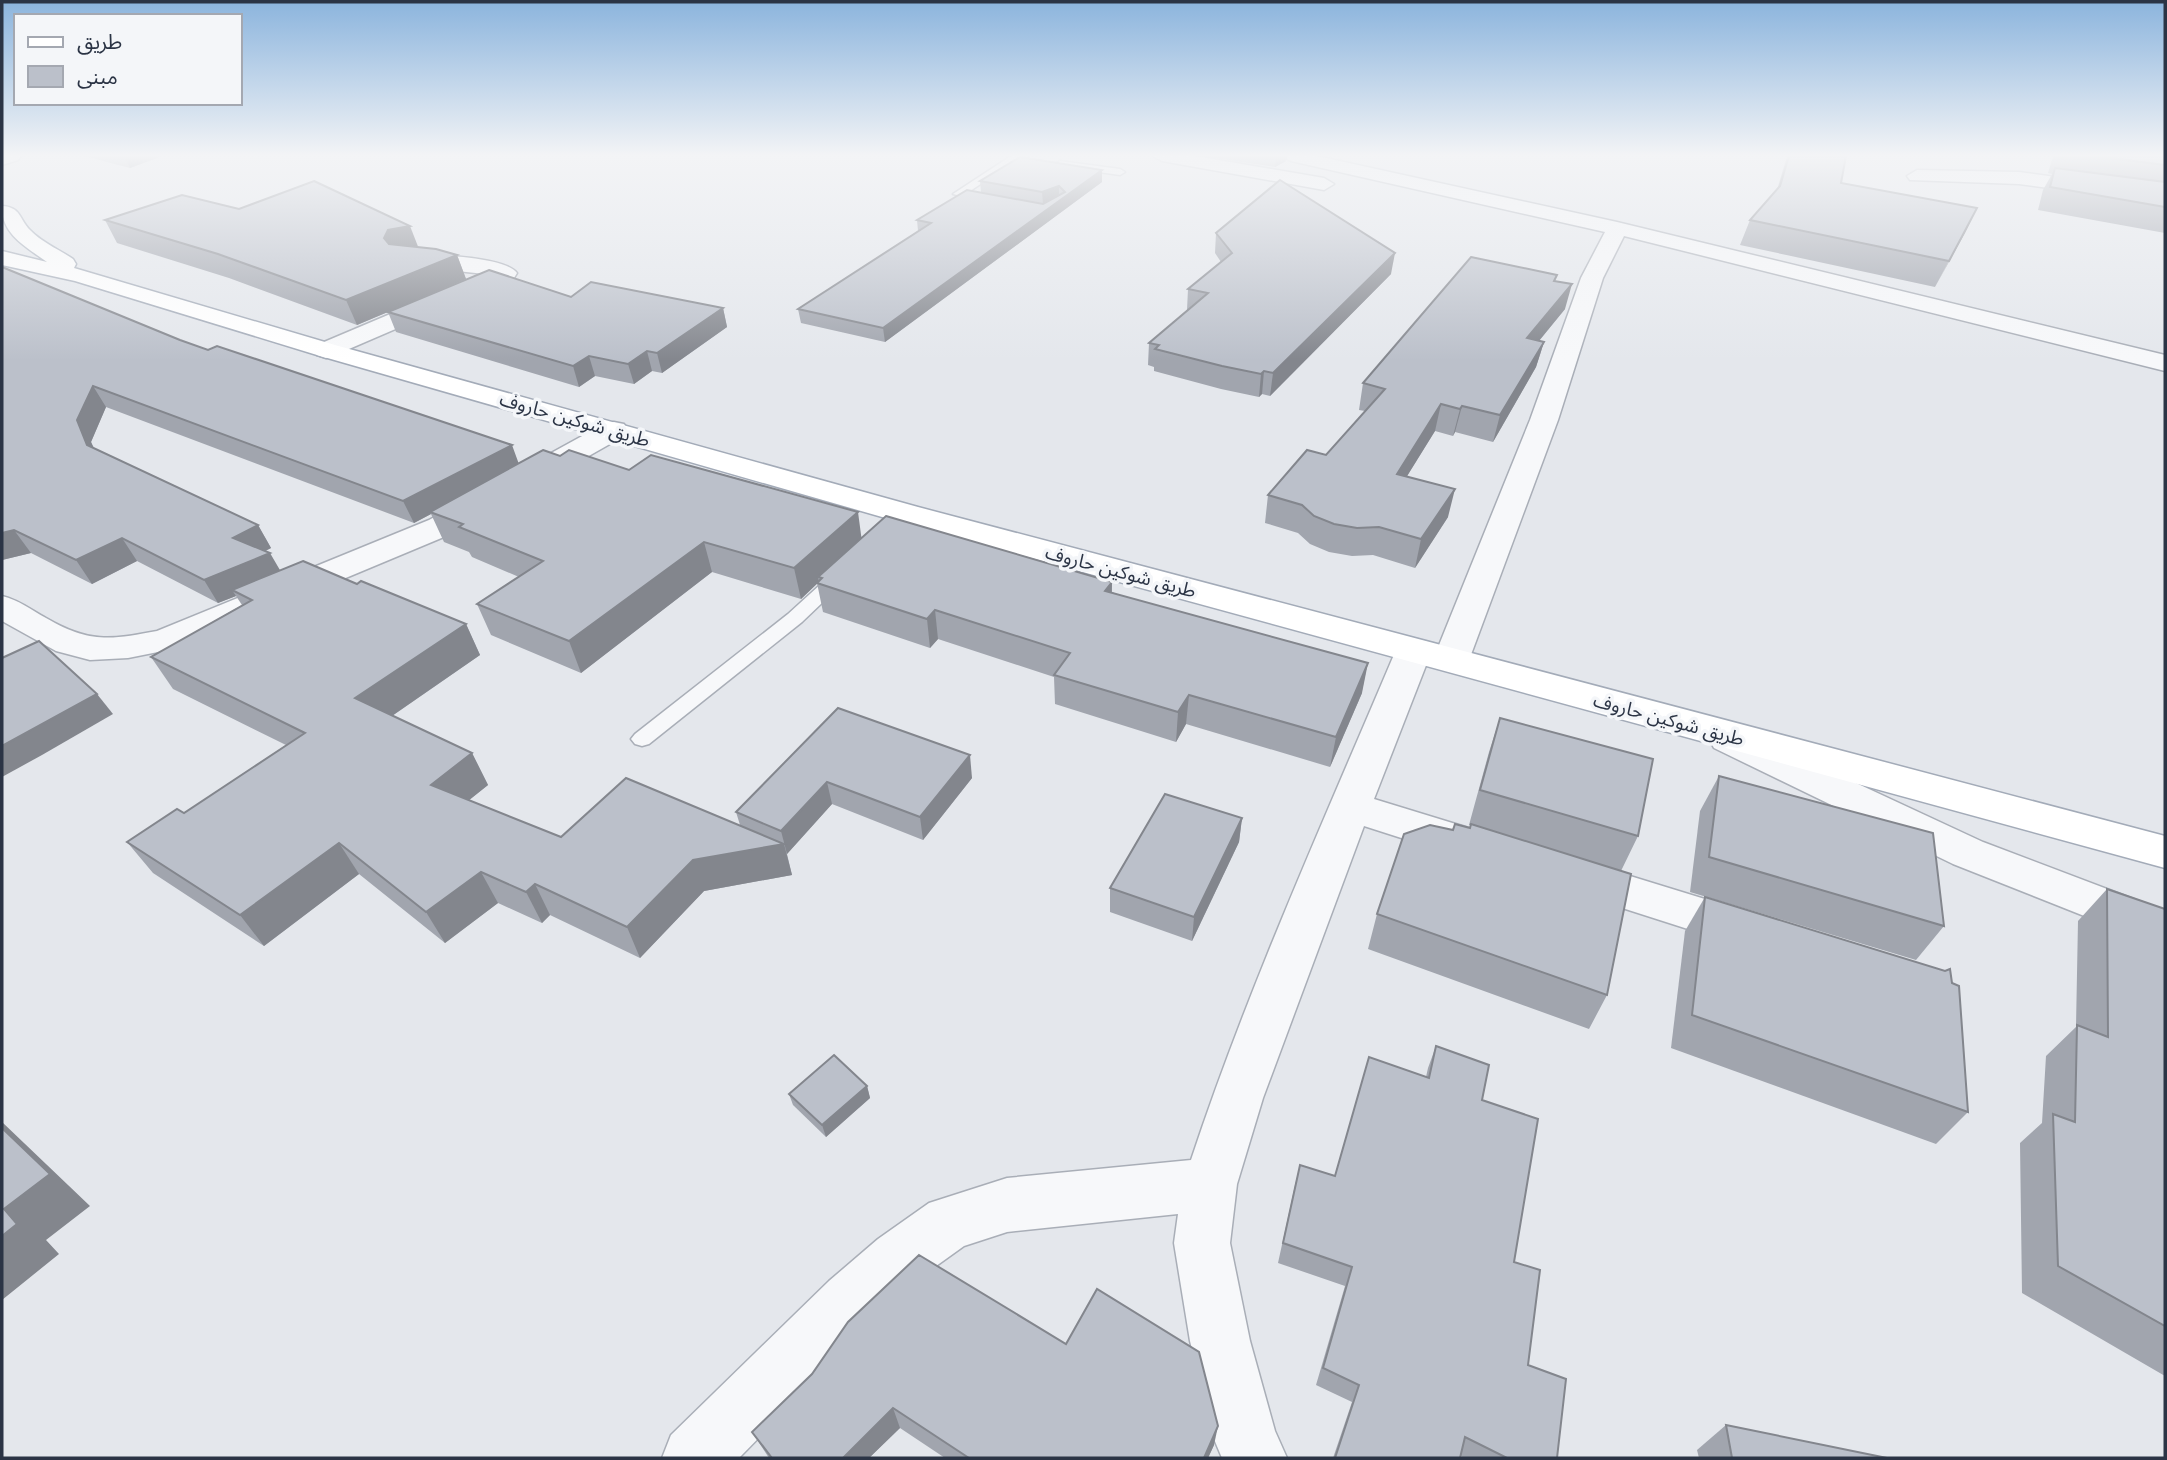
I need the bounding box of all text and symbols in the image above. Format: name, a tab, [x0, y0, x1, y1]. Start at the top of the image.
legend	[14, 14, 242, 105]
text: طريق	[77, 30, 122, 55]
text: مبنى	[77, 65, 118, 89]
street label: طريق شوكين حاروف	[497, 388, 652, 452]
street label: طريق شوكين حاروف	[1043, 541, 1199, 603]
street label: طريق شوكين حاروف	[1591, 689, 1747, 751]

